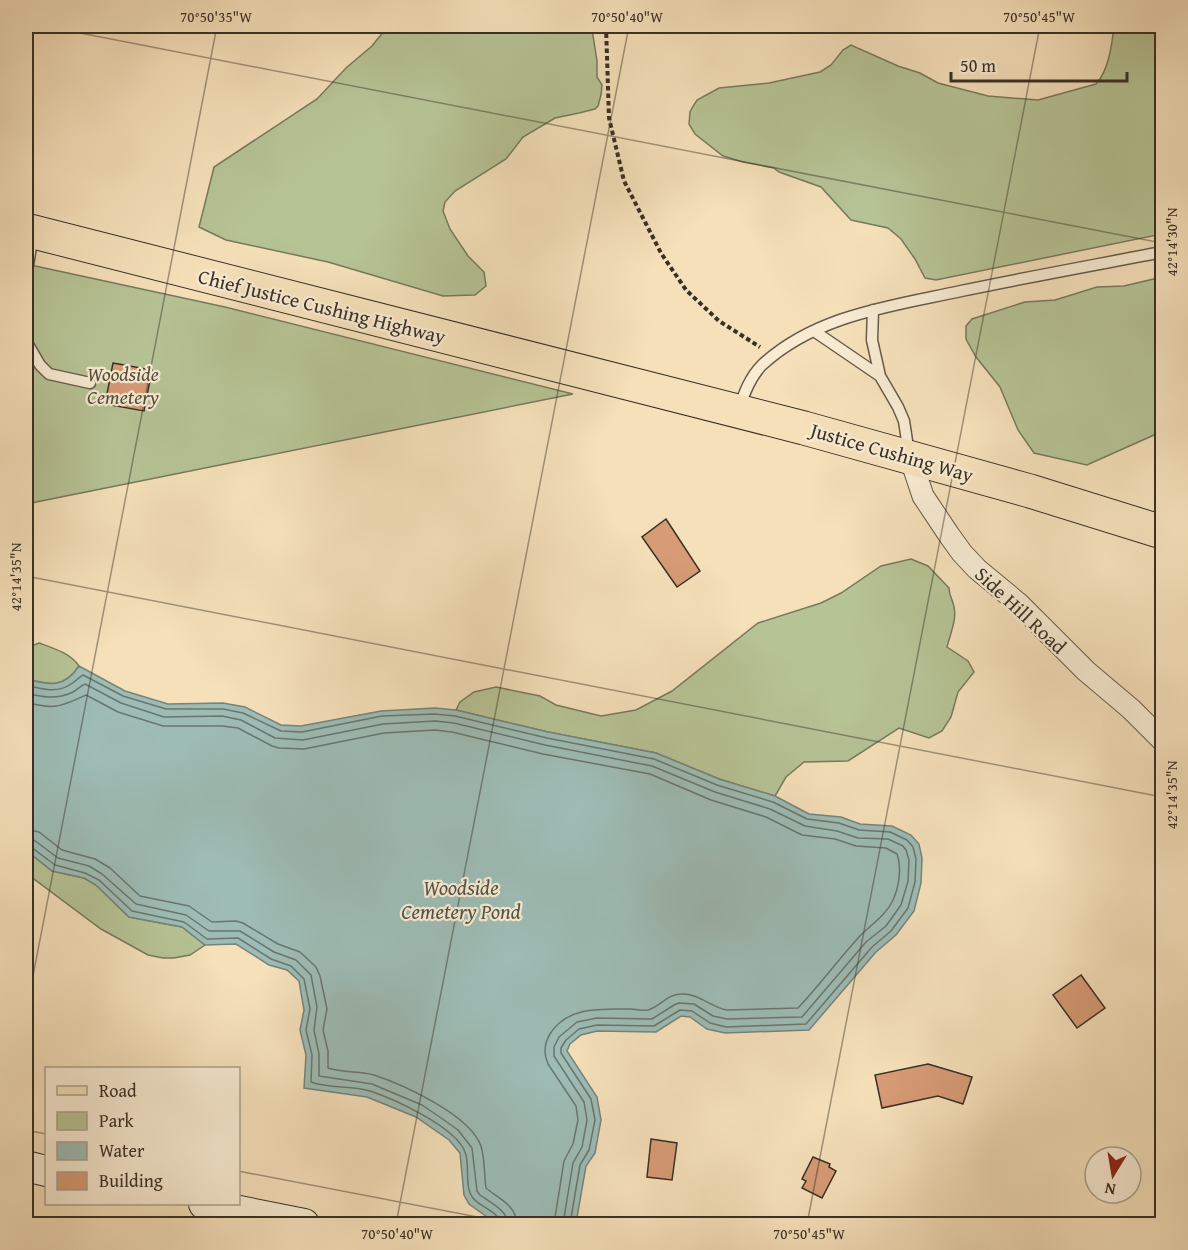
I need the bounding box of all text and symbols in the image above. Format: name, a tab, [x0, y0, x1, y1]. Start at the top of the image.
text: 70°50'35"W	[180, 6, 252, 27]
text: 70°50'40"W	[591, 6, 663, 27]
text: 70°50'45"W	[1003, 6, 1075, 27]
scale bar	[951, 45, 1126, 83]
text: 50 m	[960, 52, 996, 79]
text: 42°14'30"N	[1161, 207, 1182, 276]
street label: Chief Justice Cushing Highway	[195, 261, 449, 351]
park label: Woodside Cemetery	[87, 359, 159, 411]
street label: Justice Cushing Way	[804, 414, 977, 489]
text: 42°14'35"N	[5, 542, 26, 611]
street label: Side Hill Road	[969, 560, 1074, 660]
text: 42°14'35"N	[1161, 760, 1182, 829]
water label: Woodside Cemetery Pond	[401, 872, 521, 927]
legend	[45, 1067, 240, 1205]
text: Road	[99, 1077, 137, 1104]
text: Park	[99, 1107, 135, 1134]
text: Water	[99, 1137, 145, 1164]
north arrow	[1083, 1145, 1143, 1205]
text: Building	[99, 1167, 163, 1194]
text: N	[1102, 1177, 1118, 1203]
text: 70°50'40"W	[361, 1223, 433, 1244]
text: 70°50'45"W	[773, 1223, 845, 1244]

